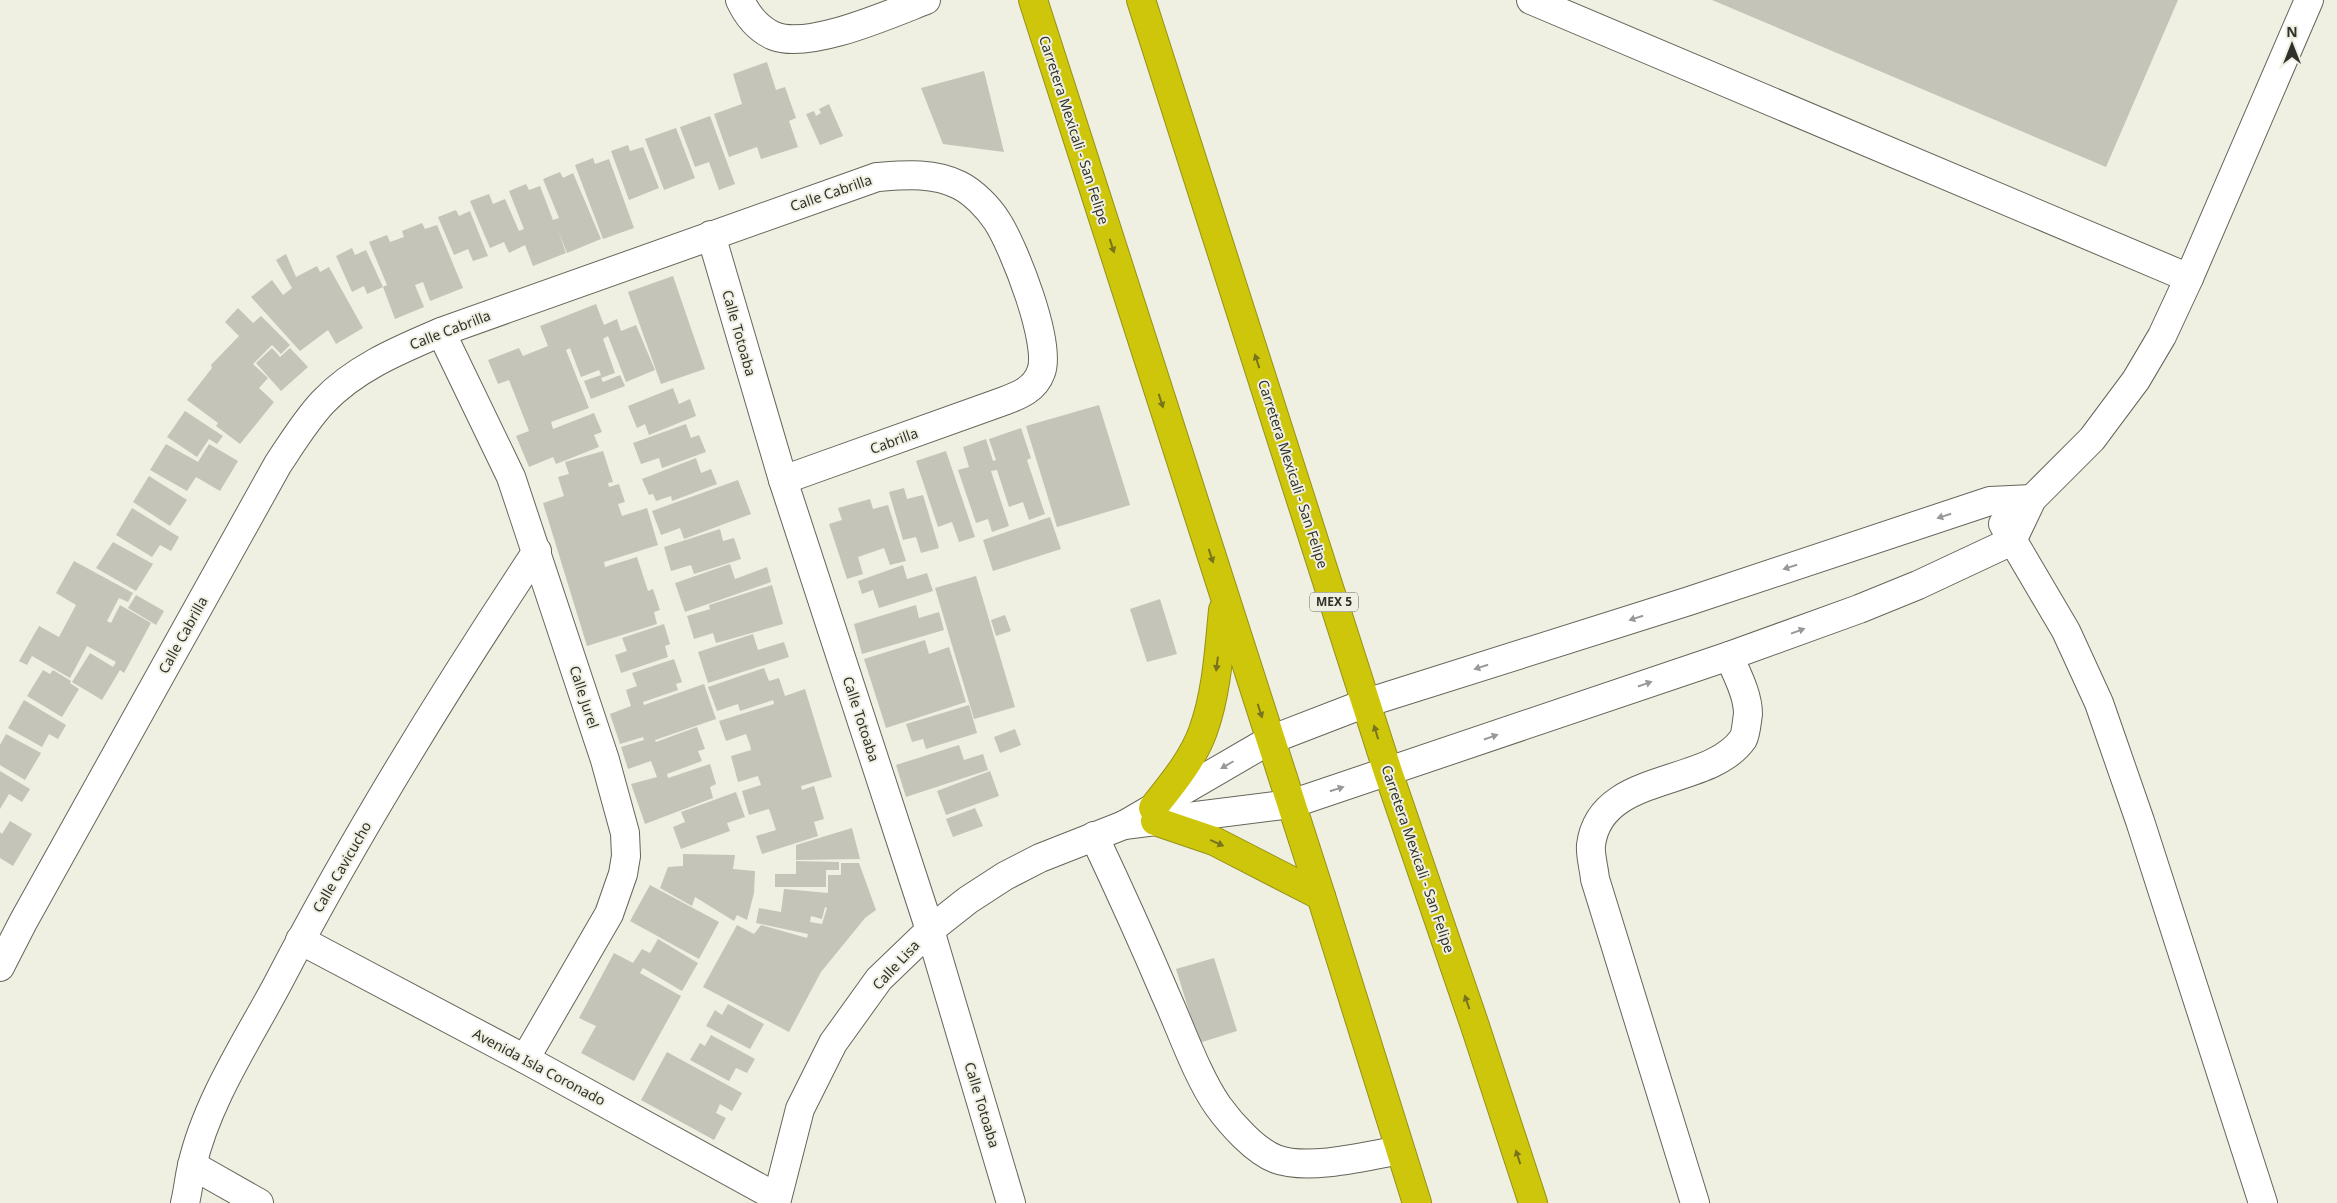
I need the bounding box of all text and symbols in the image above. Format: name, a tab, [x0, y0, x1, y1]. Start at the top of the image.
north arrow	[2267, 20, 2317, 70]
text: N	[2286, 22, 2298, 41]
street label: Carretera Mexicali - San Felipe	[1035, 33, 1114, 227]
street label: Calle Cabrilla	[787, 170, 874, 215]
one-way arrow	[1108, 239, 1116, 254]
street label: Calle Totoaba	[718, 288, 761, 378]
street label: Calle Cabrilla	[407, 305, 493, 354]
one-way arrow	[1252, 353, 1260, 368]
street label: Carretera Mexicali - San Felipe	[1254, 377, 1333, 571]
one-way arrow	[1157, 394, 1165, 409]
street label: Cabrilla	[867, 423, 920, 458]
one-way arrow	[1937, 513, 1952, 520]
one-way arrow	[1207, 549, 1215, 564]
one-way arrow	[1782, 564, 1797, 572]
road number: MEX 5	[1310, 592, 1358, 612]
street label: Calle Cabrilla	[154, 593, 212, 677]
one-way arrow	[1628, 615, 1643, 622]
one-way arrow	[1791, 627, 1806, 635]
one-way arrow	[1213, 656, 1221, 672]
street label: Calle Jurel	[565, 663, 604, 731]
one-way arrow	[1473, 663, 1488, 671]
street label: Calle Totoaba	[839, 674, 884, 764]
one-way arrow	[1638, 680, 1653, 688]
one-way arrow	[1257, 703, 1265, 718]
one-way arrow	[1371, 725, 1379, 740]
one-way arrow	[1484, 733, 1499, 741]
one-way arrow	[1221, 760, 1234, 769]
street label: Carretera Mexicali - San Felipe	[1377, 762, 1460, 955]
one-way arrow	[1330, 784, 1345, 792]
street label: Calle Cavicucho	[308, 818, 375, 916]
one-way arrow	[1210, 839, 1224, 847]
street label: Calle Lisa	[868, 936, 923, 993]
one-way arrow	[1463, 995, 1470, 1010]
street label: Avenida Isla Coronado	[470, 1023, 609, 1110]
street label: Calle Totoaba	[960, 1060, 1005, 1150]
one-way arrow	[1514, 1149, 1521, 1164]

